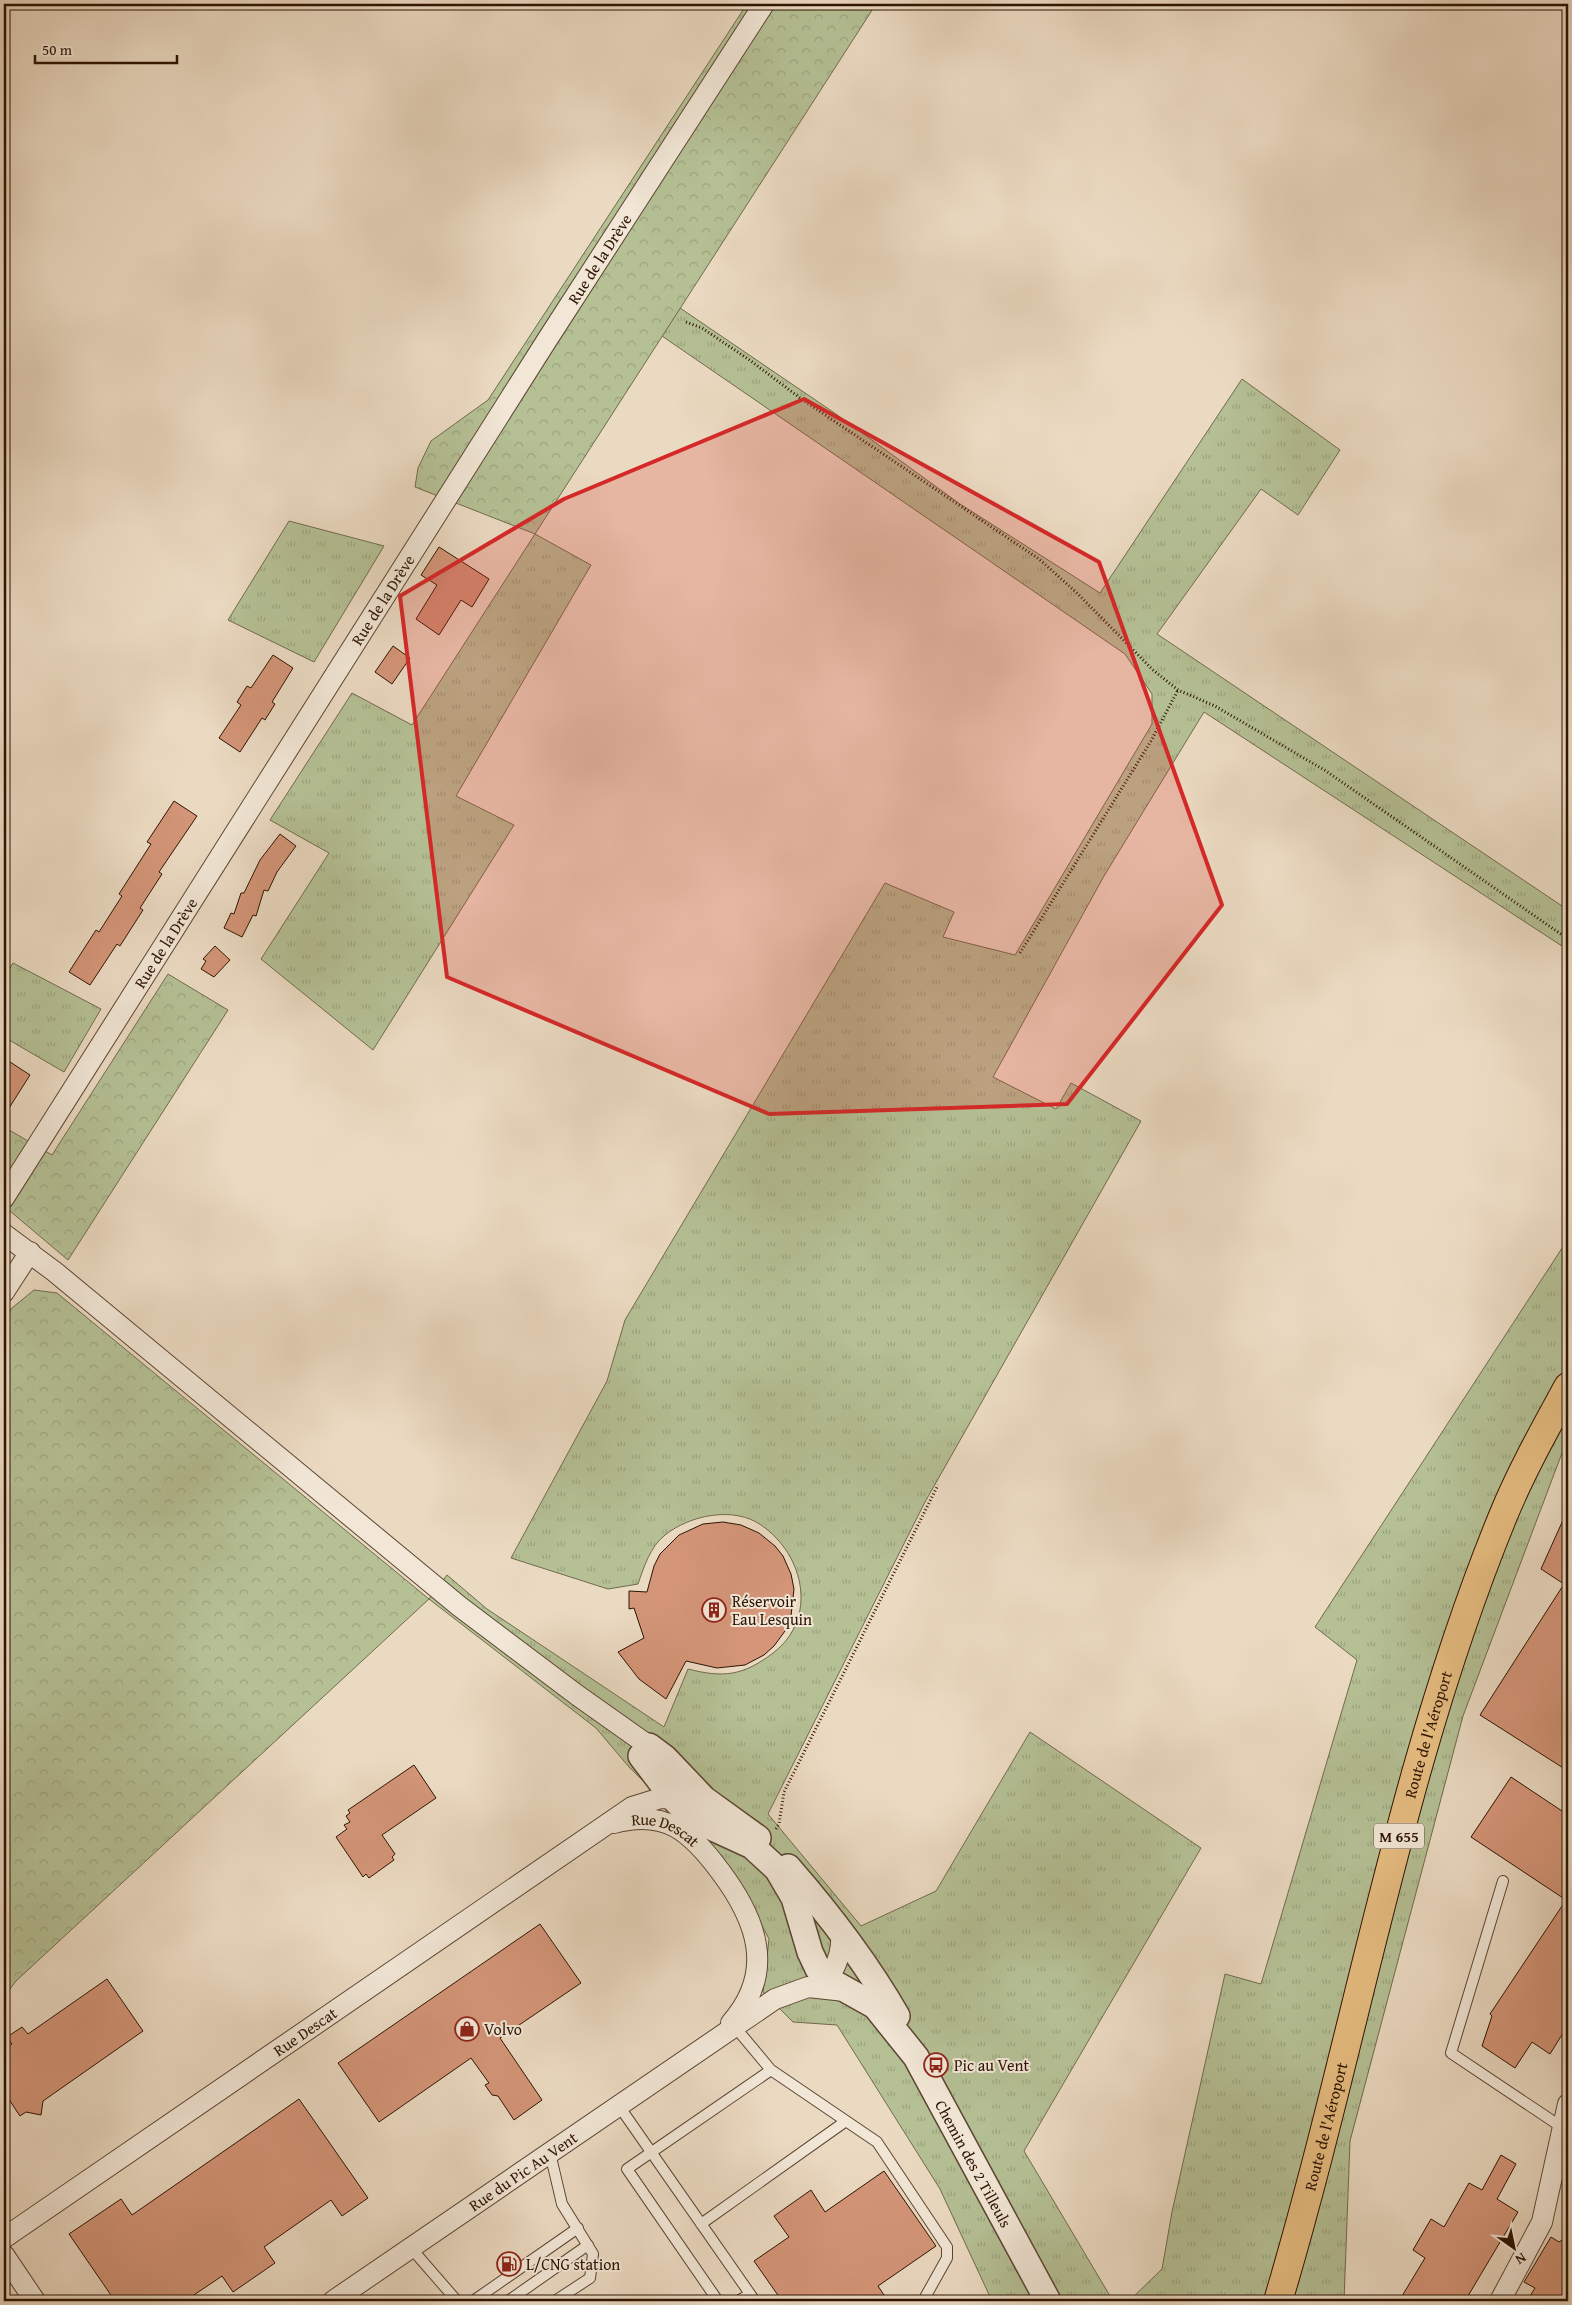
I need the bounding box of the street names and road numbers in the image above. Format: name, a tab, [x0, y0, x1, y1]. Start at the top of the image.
street label: Rue de la Drève	[561, 209, 637, 309]
street label: Rue de la Drève	[345, 550, 420, 650]
street label: Rue de la Drève	[128, 893, 203, 993]
street label: Route de l'Aéroport	[1398, 1667, 1458, 1801]
street label: Rue Descat	[630, 1807, 706, 1852]
road number: M 655	[1374, 1824, 1424, 1848]
street label: Rue Descat	[268, 2001, 342, 2062]
street label: Route de l'Aéroport	[1298, 2059, 1353, 2193]
street label: Chemin des 2 Tilleuls	[929, 2095, 1018, 2232]
street label: Rue du Pic Au Vent	[464, 2125, 582, 2217]

